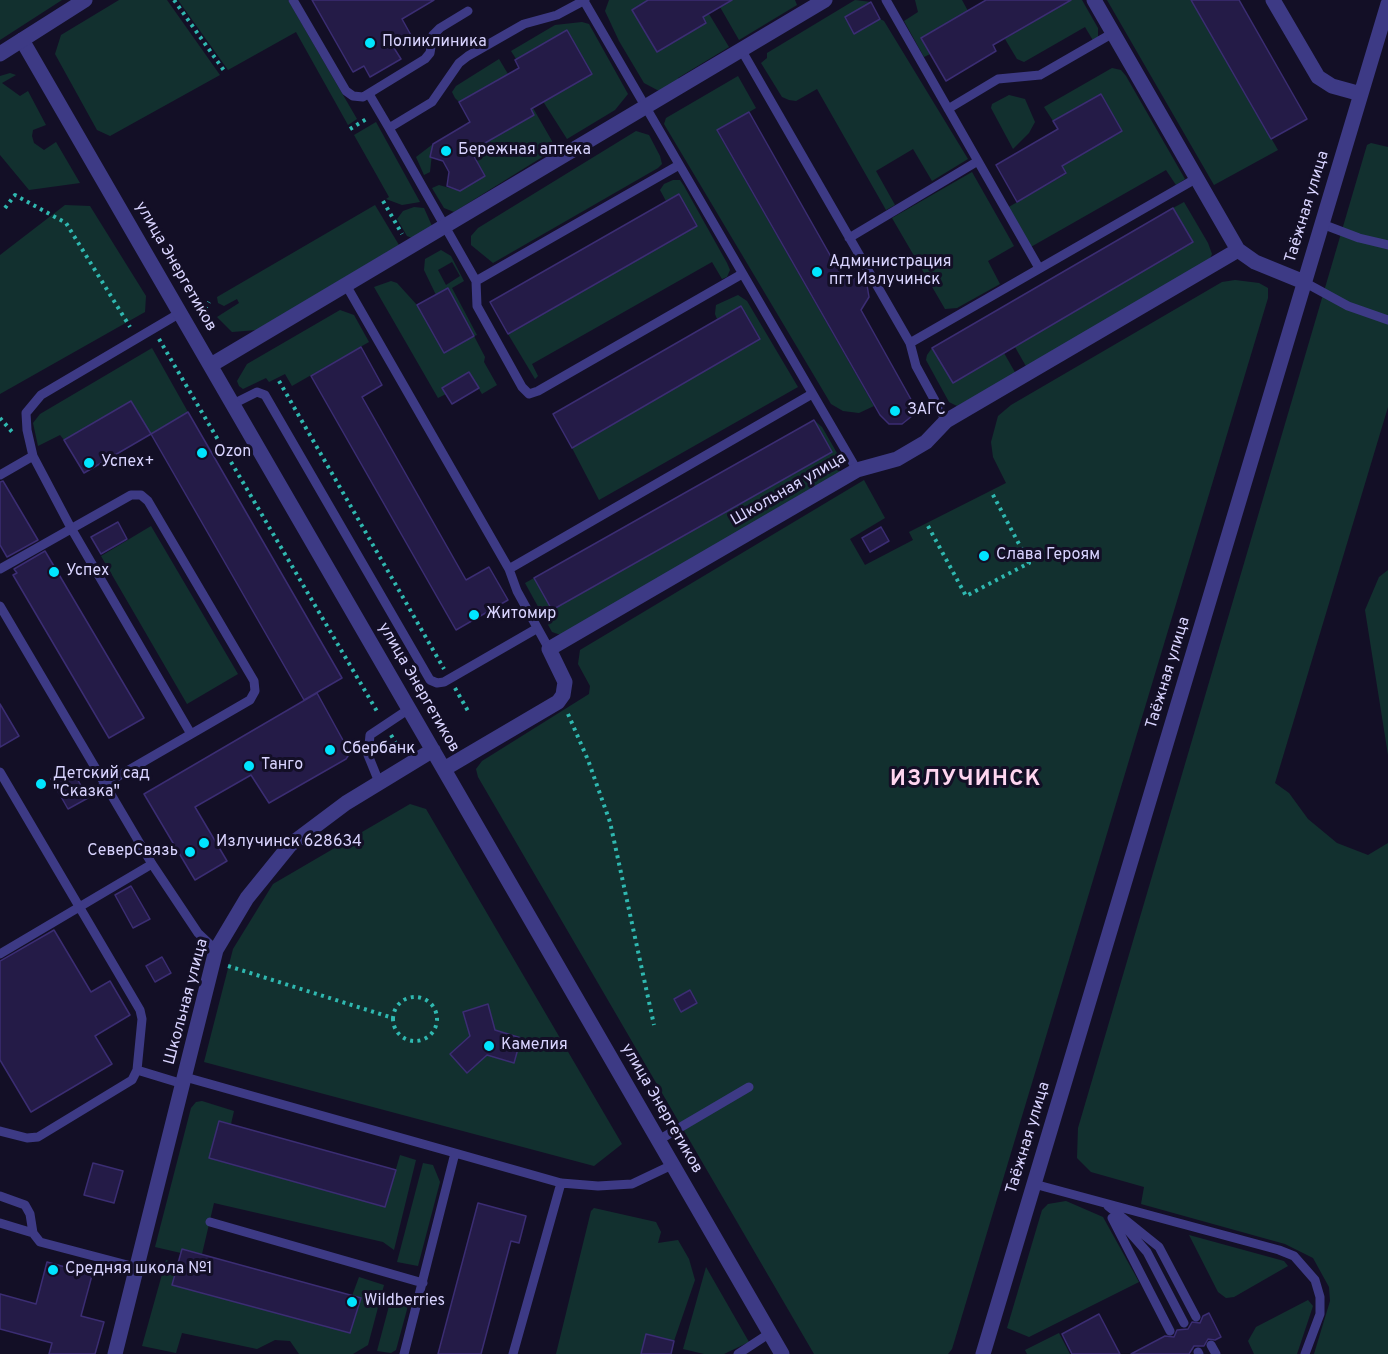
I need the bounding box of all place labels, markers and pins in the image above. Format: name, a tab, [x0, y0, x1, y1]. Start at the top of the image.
place label: Поликлиника	[382, 33, 487, 53]
marker: Поликлиника	[363, 36, 377, 50]
place label: Бережная аптека	[458, 141, 591, 161]
marker: Бережная аптека	[439, 144, 453, 158]
place label: Администрация пгт Излучинск	[829, 253, 951, 291]
marker: Администрация пгт Излучинск	[810, 265, 824, 279]
place label: ЗАГС	[907, 401, 946, 421]
marker: ЗАГС	[888, 404, 902, 418]
place label: Ozon	[214, 443, 251, 463]
marker: Ozon	[195, 446, 209, 460]
place label: Успех+	[101, 453, 155, 473]
marker: Успех+	[82, 456, 96, 470]
place label: Слава Героям	[996, 546, 1100, 566]
marker: Слава Героям	[977, 549, 991, 563]
place label: Успех	[66, 562, 109, 582]
marker: Успех	[47, 565, 61, 579]
place label: Житомир	[486, 605, 556, 625]
marker: Житомир	[467, 608, 481, 622]
place label: Сбербанк	[342, 740, 415, 760]
marker: Сбербанк	[323, 743, 337, 757]
place label: Танго	[261, 756, 303, 776]
marker: Танго	[242, 759, 256, 773]
place label: Детский сад "Сказка"	[53, 765, 150, 803]
marker: Детский сад "Сказка"	[34, 777, 48, 791]
place label: Излучинск 628634	[216, 833, 362, 853]
marker: Излучинск 628634	[197, 836, 211, 850]
place label: СеверСвязь	[87, 842, 178, 862]
marker: СеверСвязь	[183, 845, 197, 859]
place label: Камелия	[501, 1036, 568, 1056]
marker: Камелия	[482, 1039, 496, 1053]
place label: Средняя школа №1	[65, 1260, 213, 1280]
marker: Средняя школа №1	[46, 1263, 60, 1277]
place label: Wildberries	[364, 1292, 445, 1312]
marker: Wildberries	[345, 1295, 359, 1309]

